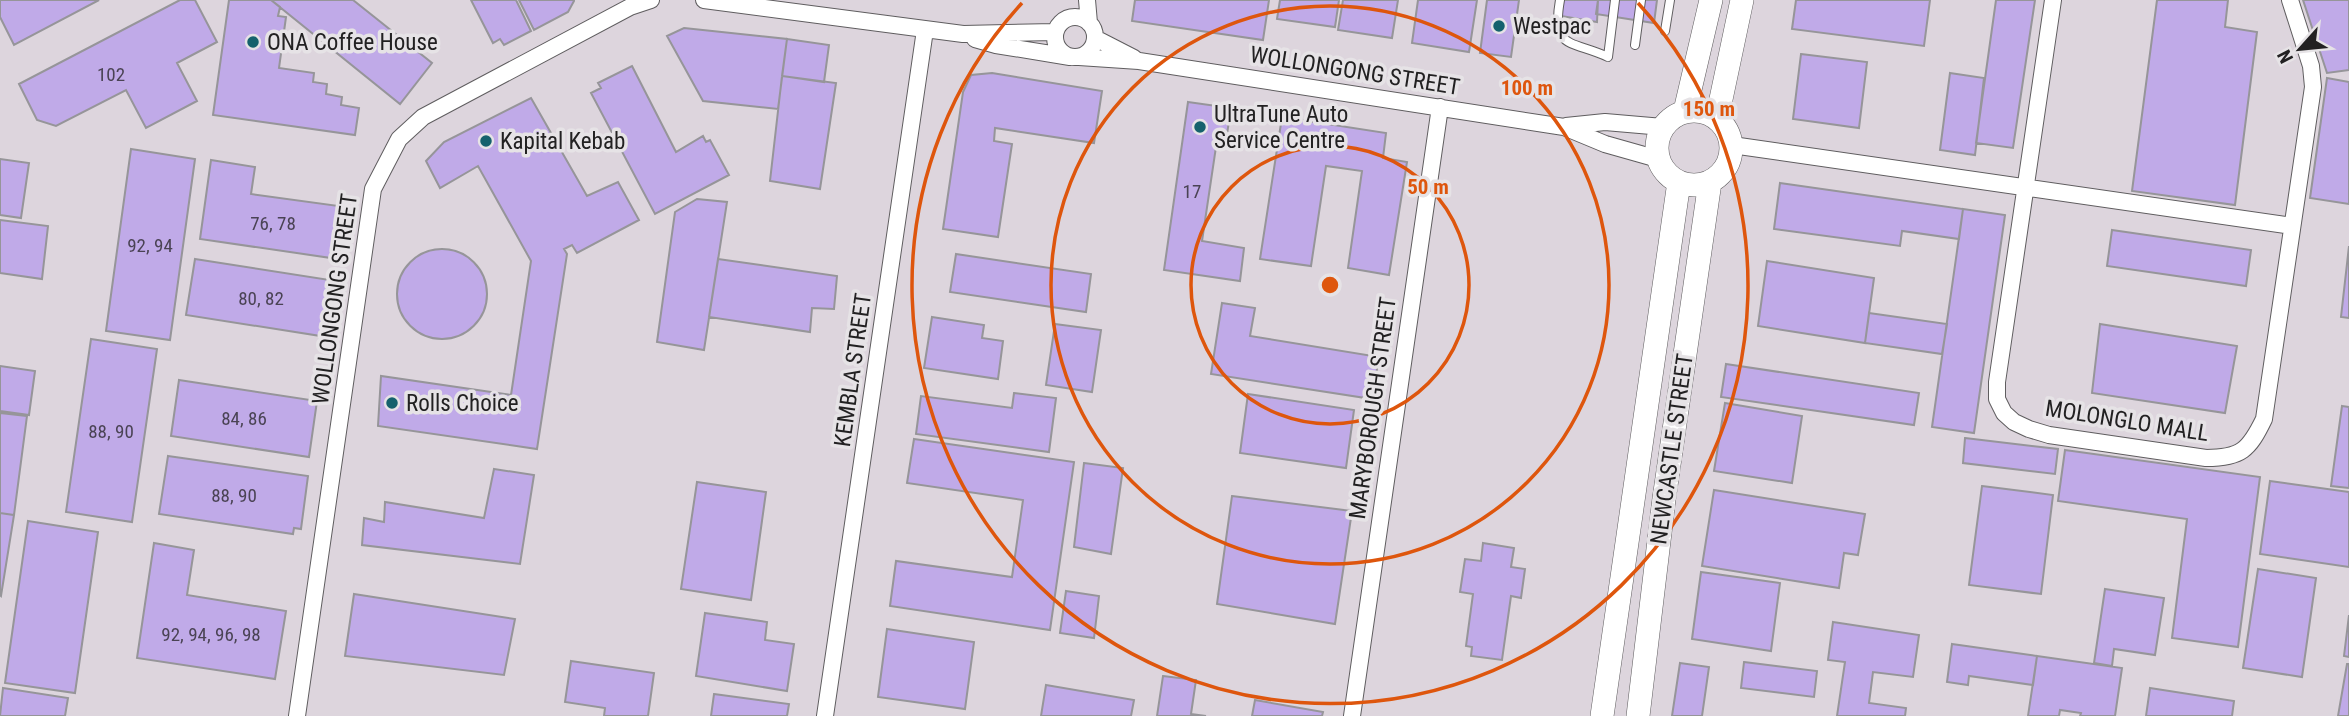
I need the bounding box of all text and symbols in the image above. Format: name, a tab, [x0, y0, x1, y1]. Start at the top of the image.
place label: Westpac	[1513, 13, 1591, 40]
north arrow	[2265, 14, 2335, 84]
marker: Westpac	[1491, 18, 1507, 34]
place label: ONA Coffee House	[267, 29, 438, 56]
marker: ONA Coffee House	[245, 34, 261, 50]
street label: WOLLONGONG STREET	[1248, 41, 1462, 101]
text: N	[2272, 46, 2298, 67]
house number: 102	[97, 63, 125, 86]
text: 100 m	[1501, 76, 1553, 100]
text: 150 m	[1683, 97, 1735, 121]
place label: UltraTune Auto Service Centre	[1214, 101, 1348, 154]
marker: UltraTune Auto Service Centre	[1192, 119, 1208, 135]
place label: Kapital Kebab	[500, 128, 625, 155]
marker: Kapital Kebab	[478, 133, 494, 149]
text: 50 m	[1407, 175, 1449, 199]
house number: 17	[1183, 180, 1201, 203]
street label: WOLLONGONG STREET	[307, 192, 363, 406]
house number: 76, 78	[250, 212, 296, 235]
house number: 92, 94	[127, 234, 173, 257]
centre of rings	[1318, 273, 1342, 297]
house number: 80, 82	[238, 287, 284, 310]
street label: KEMBLA STREET	[829, 291, 877, 449]
street label: MARYBOROUGH STREET	[1344, 295, 1402, 521]
street label: NEWCASTLE STREET	[1645, 352, 1699, 546]
place label: Rolls Choice	[406, 390, 518, 417]
marker: Rolls Choice	[384, 395, 400, 411]
street label: MOLONGLO MALL	[2043, 395, 2211, 447]
house number: 84, 86	[221, 407, 267, 430]
house number: 88, 90	[88, 420, 134, 443]
house number: 88, 90	[211, 484, 257, 507]
house number: 92, 94, 96, 98	[161, 623, 261, 646]

